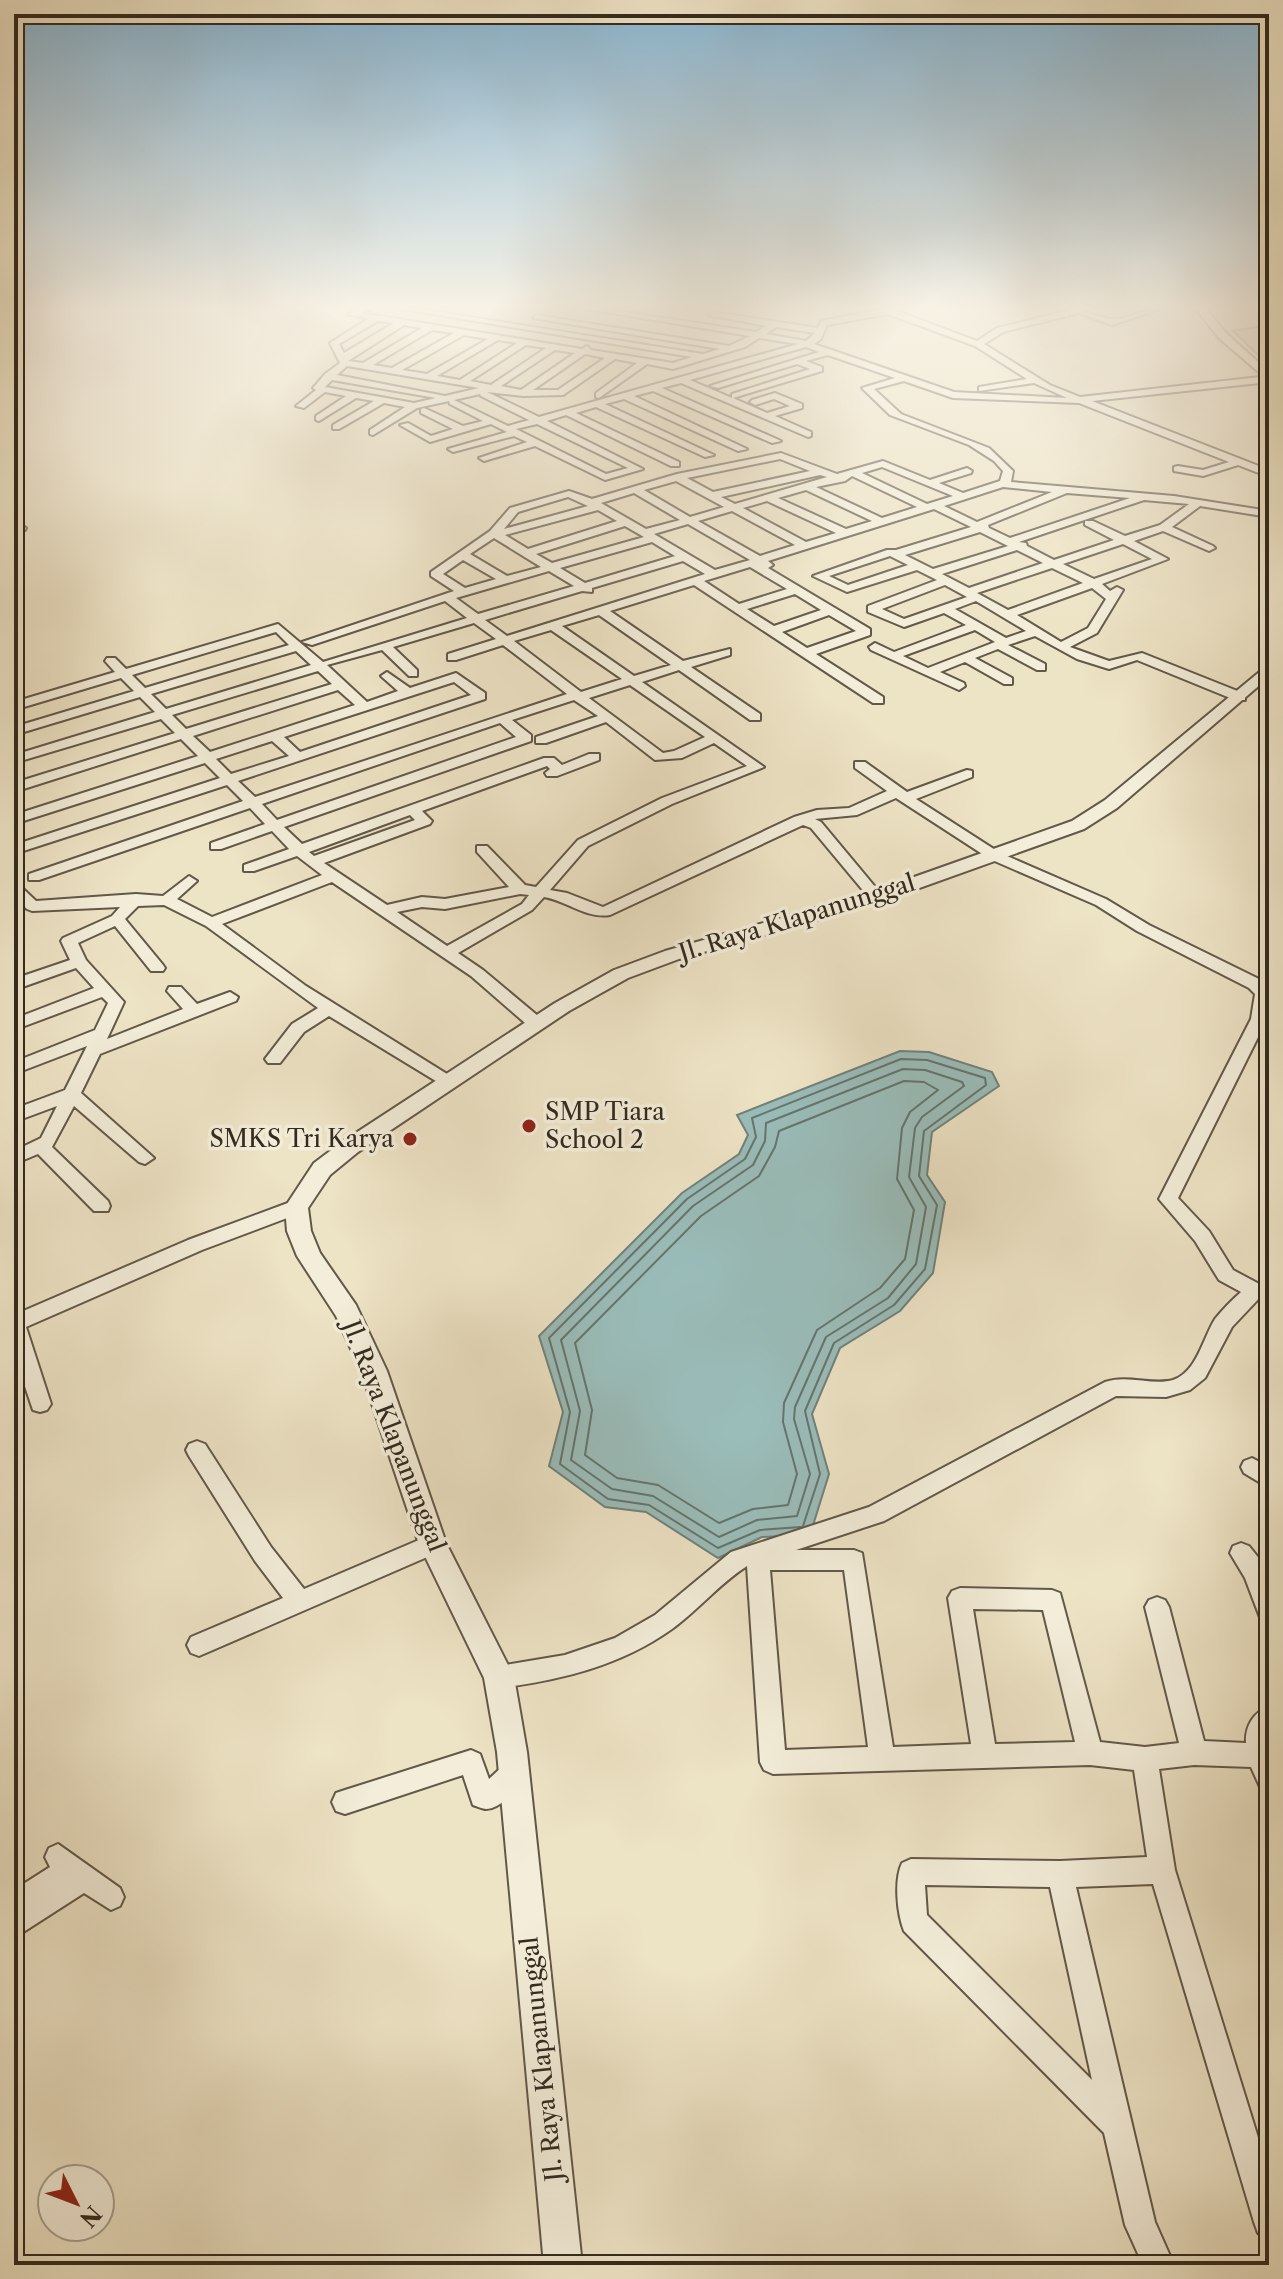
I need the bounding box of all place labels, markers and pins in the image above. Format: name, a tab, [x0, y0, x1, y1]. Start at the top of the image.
place label: SMP Tiara School 2	[545, 1097, 665, 1154]
marker: SMP Tiara School 2	[520, 1117, 538, 1135]
place label: SMKS Tri Karya	[209, 1124, 394, 1153]
marker: SMKS Tri Karya	[401, 1130, 419, 1148]

